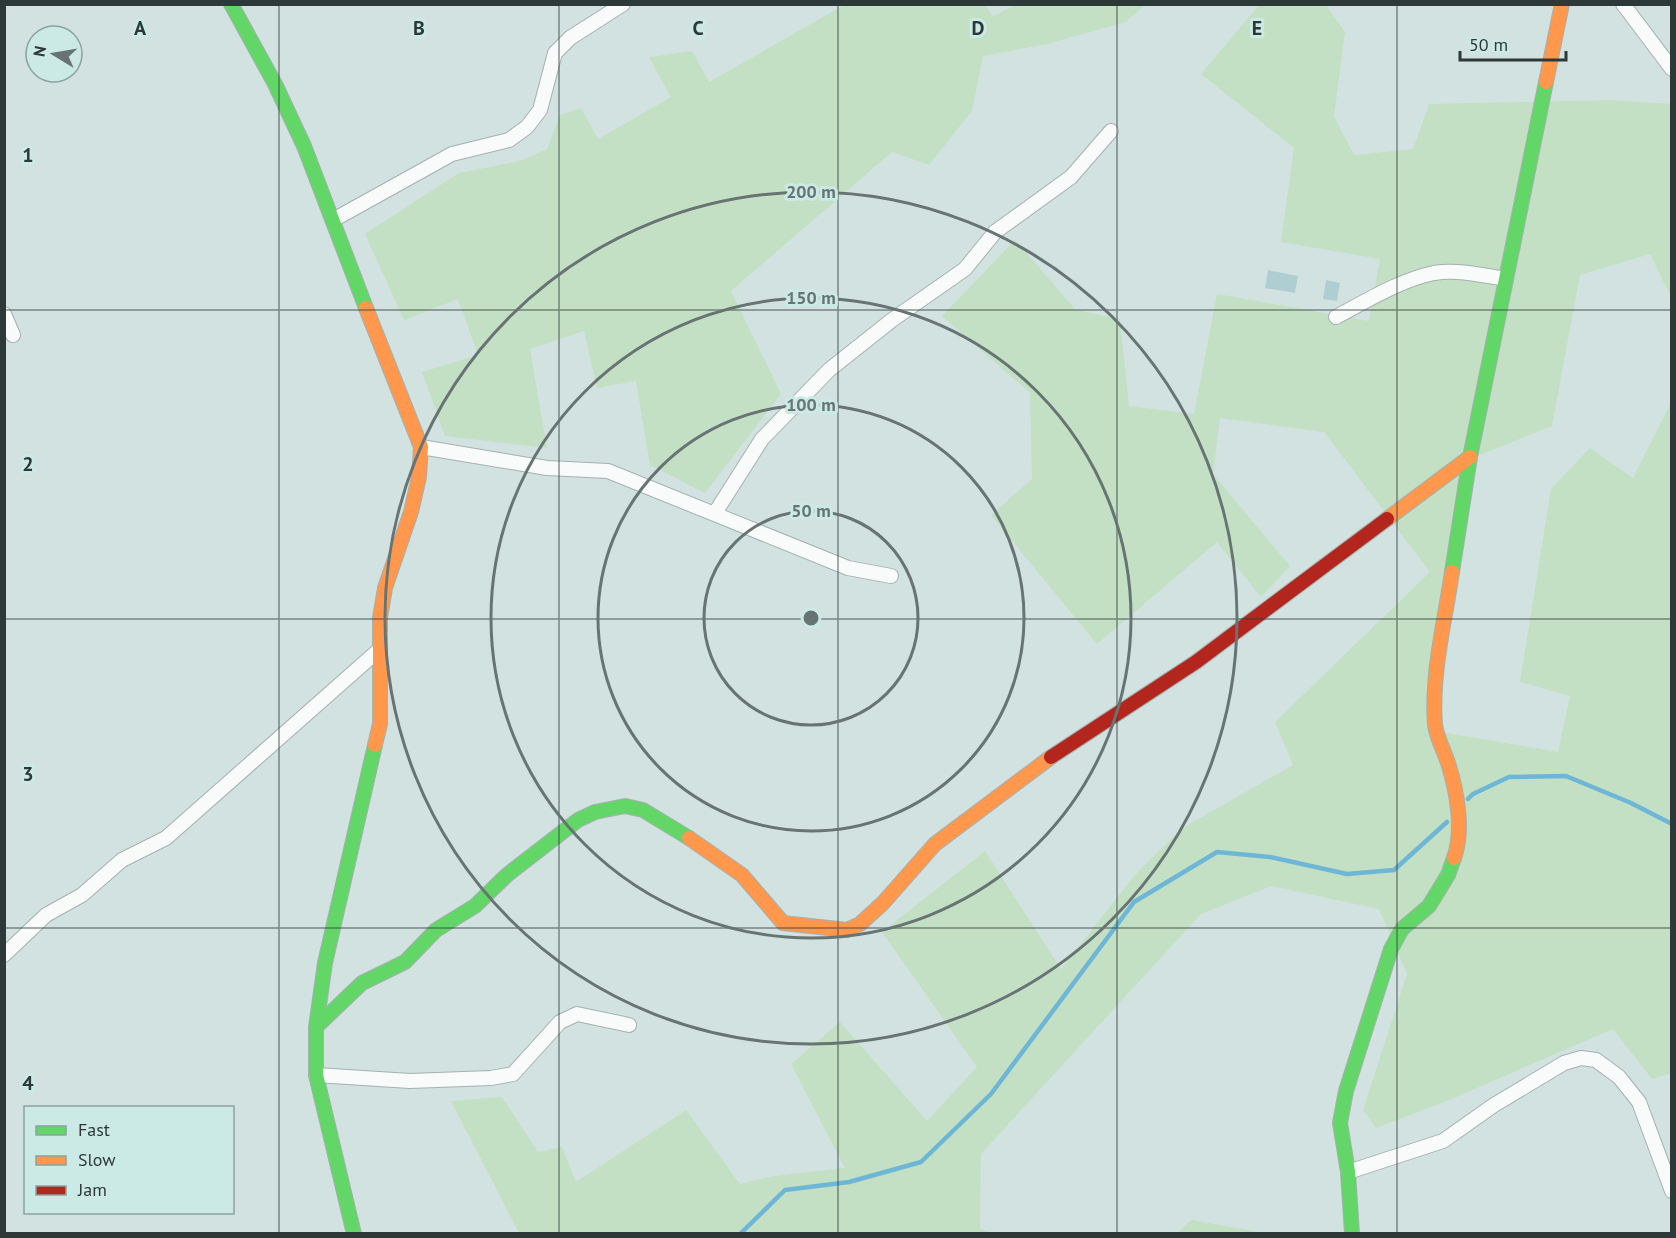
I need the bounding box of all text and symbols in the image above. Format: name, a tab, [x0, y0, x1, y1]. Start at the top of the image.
text: A	[134, 15, 147, 41]
text: B	[413, 15, 425, 41]
text: C	[692, 15, 704, 41]
text: D	[972, 15, 985, 41]
text: E	[1252, 15, 1262, 41]
north arrow	[24, 24, 84, 84]
scale bar	[1460, 24, 1566, 62]
text: 50 m	[1469, 33, 1508, 56]
text: N	[28, 44, 50, 58]
text: 1	[22, 142, 34, 168]
text: 200 m	[786, 180, 836, 203]
text: 150 m	[786, 286, 836, 309]
text: 100 m	[786, 393, 836, 416]
text: 2	[22, 451, 34, 477]
text: 50 m	[791, 499, 831, 522]
centre of rings	[801, 608, 821, 628]
text: 3	[22, 761, 34, 787]
text: 4	[22, 1070, 34, 1096]
legend	[24, 1106, 234, 1214]
text: Fast	[78, 1118, 110, 1141]
text: Slow	[78, 1148, 116, 1171]
text: Jam	[77, 1178, 107, 1201]

